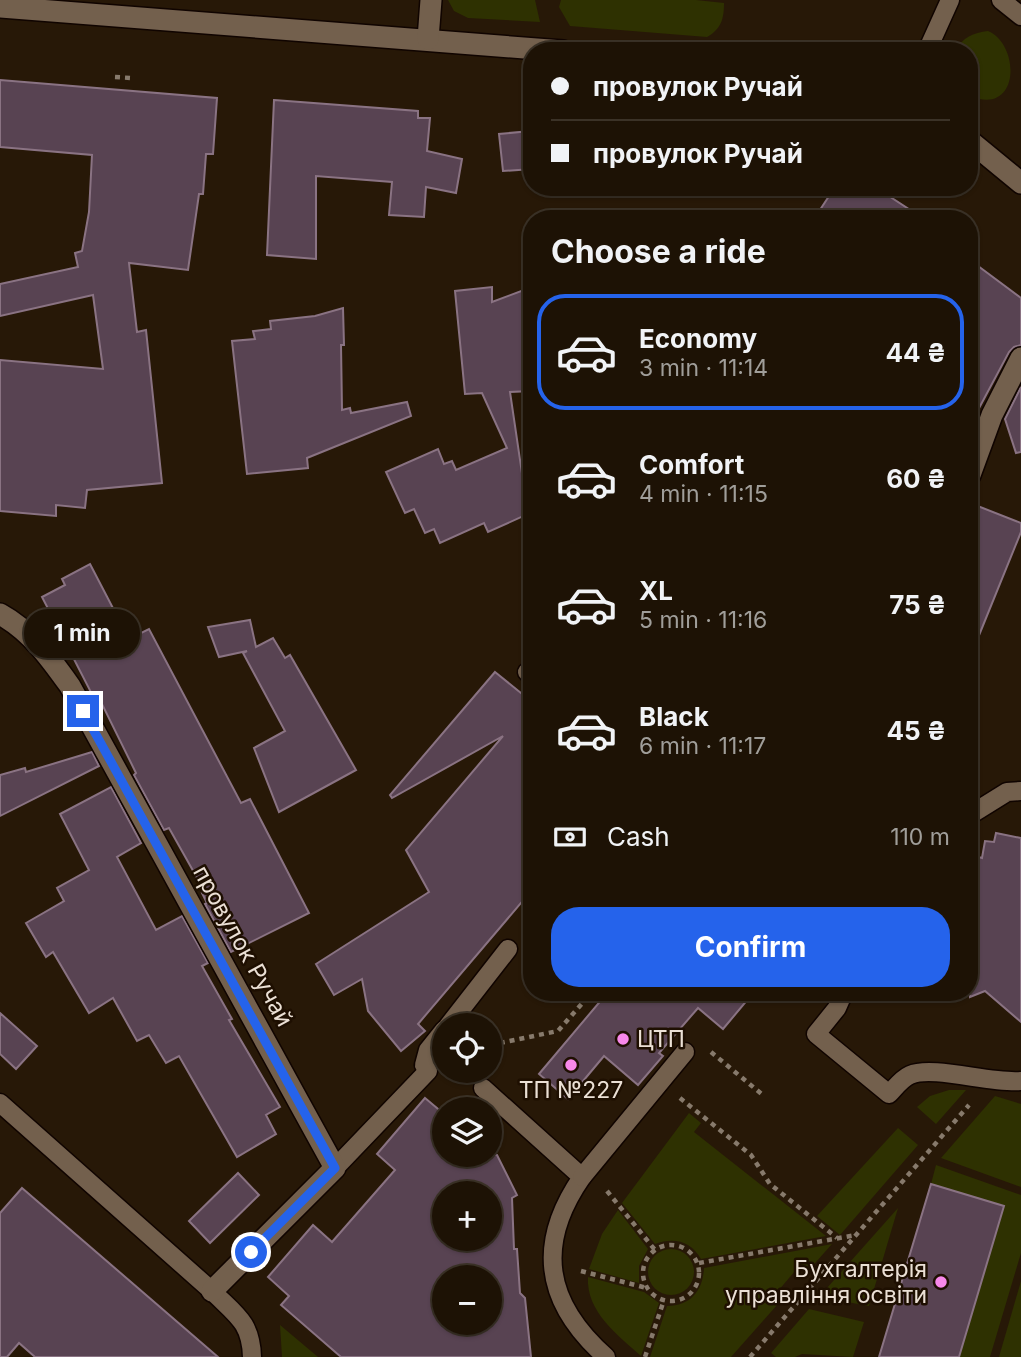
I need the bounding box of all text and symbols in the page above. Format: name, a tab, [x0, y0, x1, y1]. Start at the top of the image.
text: провулок Ручай	[593, 71, 803, 102]
text: провулок Ручай	[593, 138, 803, 169]
text: Choose a ride	[551, 232, 766, 271]
icon: car	[555, 321, 618, 384]
text: Economy	[639, 323, 757, 354]
text: 44 ₴	[885, 337, 946, 368]
text: 3 min · 11:14	[639, 354, 768, 382]
icon: car	[555, 447, 618, 510]
text: Comfort	[639, 449, 744, 480]
text: 60 ₴	[886, 463, 946, 494]
text: 4 min · 11:15	[639, 480, 768, 508]
icon: car	[555, 573, 618, 636]
text: XL	[639, 575, 673, 606]
text: 75 ₴	[889, 589, 946, 620]
text: 5 min · 11:16	[639, 606, 767, 634]
callout: 1 min	[25, 610, 141, 658]
text: 1 min	[54, 619, 110, 647]
route end	[67, 695, 99, 727]
icon: car	[555, 699, 618, 762]
text: Black	[639, 701, 709, 732]
text: 45 ₴	[886, 715, 946, 746]
text: 6 min · 11:17	[639, 732, 766, 760]
icon: cash	[551, 818, 589, 856]
text: Cash	[607, 821, 670, 852]
text: 110 m	[890, 823, 950, 851]
street label: провулок Ручай	[187, 861, 299, 1031]
button: Confirm	[551, 907, 950, 987]
map controls	[432, 1013, 502, 1335]
button: locate	[432, 1013, 502, 1083]
place label: ЦТП	[637, 1025, 685, 1053]
marker: ЦТП	[615, 1031, 631, 1047]
marker: ТП №227	[563, 1057, 579, 1073]
place label: ТП №227	[519, 1076, 623, 1104]
button: layers	[432, 1097, 502, 1167]
button: +	[432, 1181, 502, 1251]
route start	[235, 1236, 267, 1268]
place label: Бухгалтерія управління освіти	[725, 1255, 927, 1309]
button: −	[432, 1265, 502, 1335]
marker: Бухгалтерія управління освіти	[933, 1274, 949, 1290]

